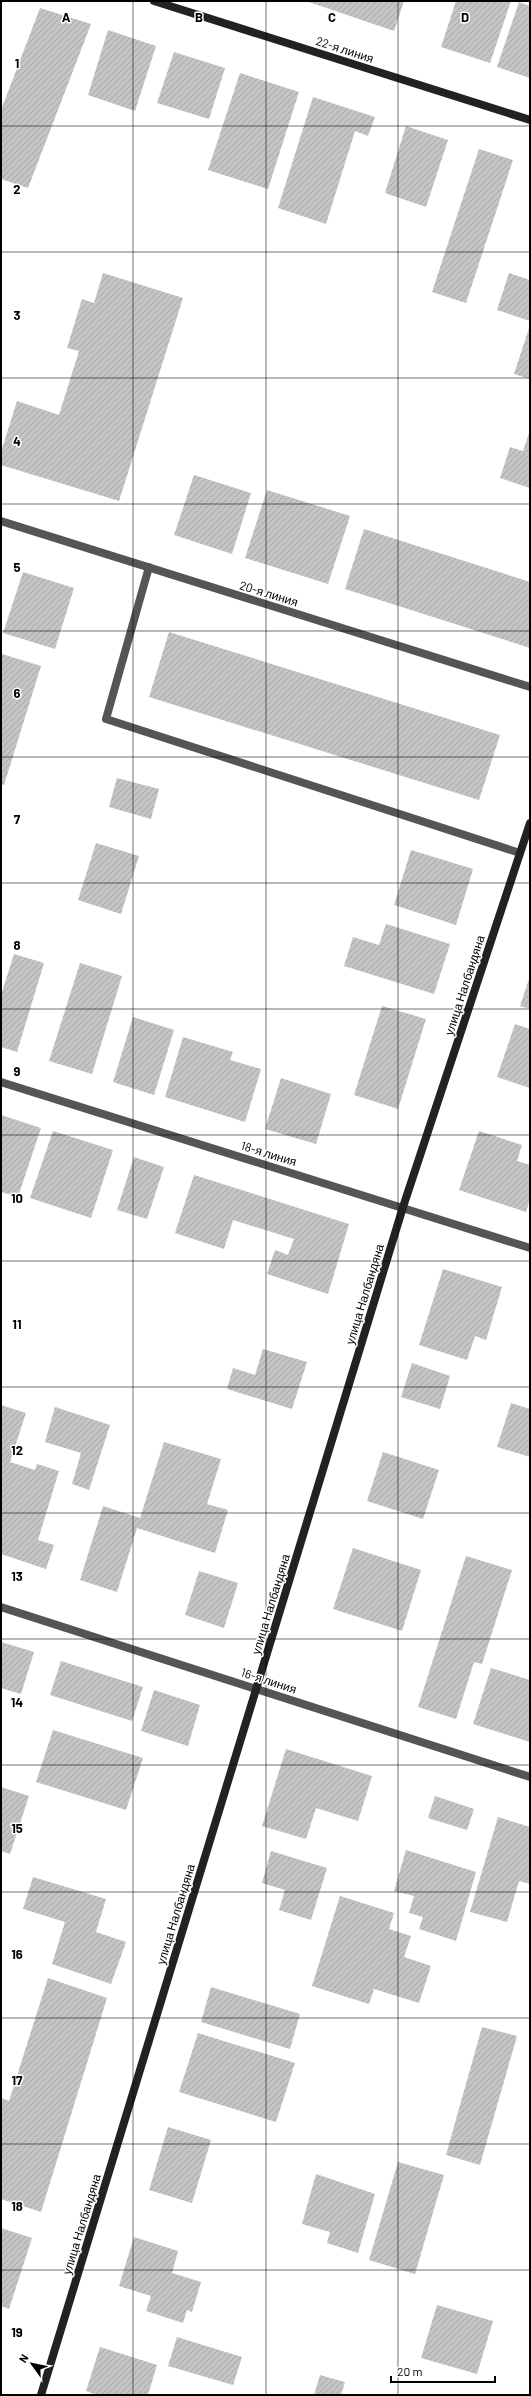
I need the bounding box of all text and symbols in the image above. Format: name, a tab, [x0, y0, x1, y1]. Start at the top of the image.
text: A	[62, 9, 71, 25]
text: B	[195, 9, 203, 25]
text: C	[328, 9, 336, 25]
text: D	[461, 9, 469, 25]
street label: 22-я линия	[314, 33, 376, 65]
text: 1	[15, 55, 19, 71]
text: 2	[13, 181, 21, 197]
text: 3	[13, 307, 21, 323]
text: 4	[13, 433, 21, 449]
text: 5	[13, 559, 21, 575]
street label: 20-я линия	[238, 577, 300, 609]
text: 6	[14, 685, 21, 701]
text: 7	[14, 811, 21, 827]
street label: улица Налбандяна	[441, 933, 488, 1037]
text: 8	[13, 937, 21, 953]
text: 9	[14, 1063, 21, 1079]
street label: 18-я линия	[239, 1138, 299, 1168]
text: 10	[11, 1190, 23, 1206]
street label: улица Налбандяна	[342, 1242, 387, 1346]
text: 11	[12, 1316, 22, 1332]
text: 12	[11, 1442, 23, 1458]
street label: улица Налбандяна	[248, 1552, 293, 1656]
text: 13	[11, 1568, 23, 1584]
street label: 16-я линия	[239, 1664, 299, 1696]
text: 14	[11, 1694, 23, 1710]
text: 15	[11, 1820, 23, 1836]
street label: улица Налбандяна	[153, 1862, 198, 1966]
text: 16	[11, 1946, 23, 1962]
text: 17	[11, 2072, 23, 2088]
street label: улица Налбандяна	[59, 2172, 104, 2276]
text: 18	[11, 2198, 23, 2214]
text: 19	[11, 2324, 23, 2340]
north arrow	[12, 2344, 52, 2384]
text: N	[16, 2352, 31, 2365]
scale bar	[391, 2358, 495, 2384]
text: 20 m	[397, 2364, 423, 2378]

